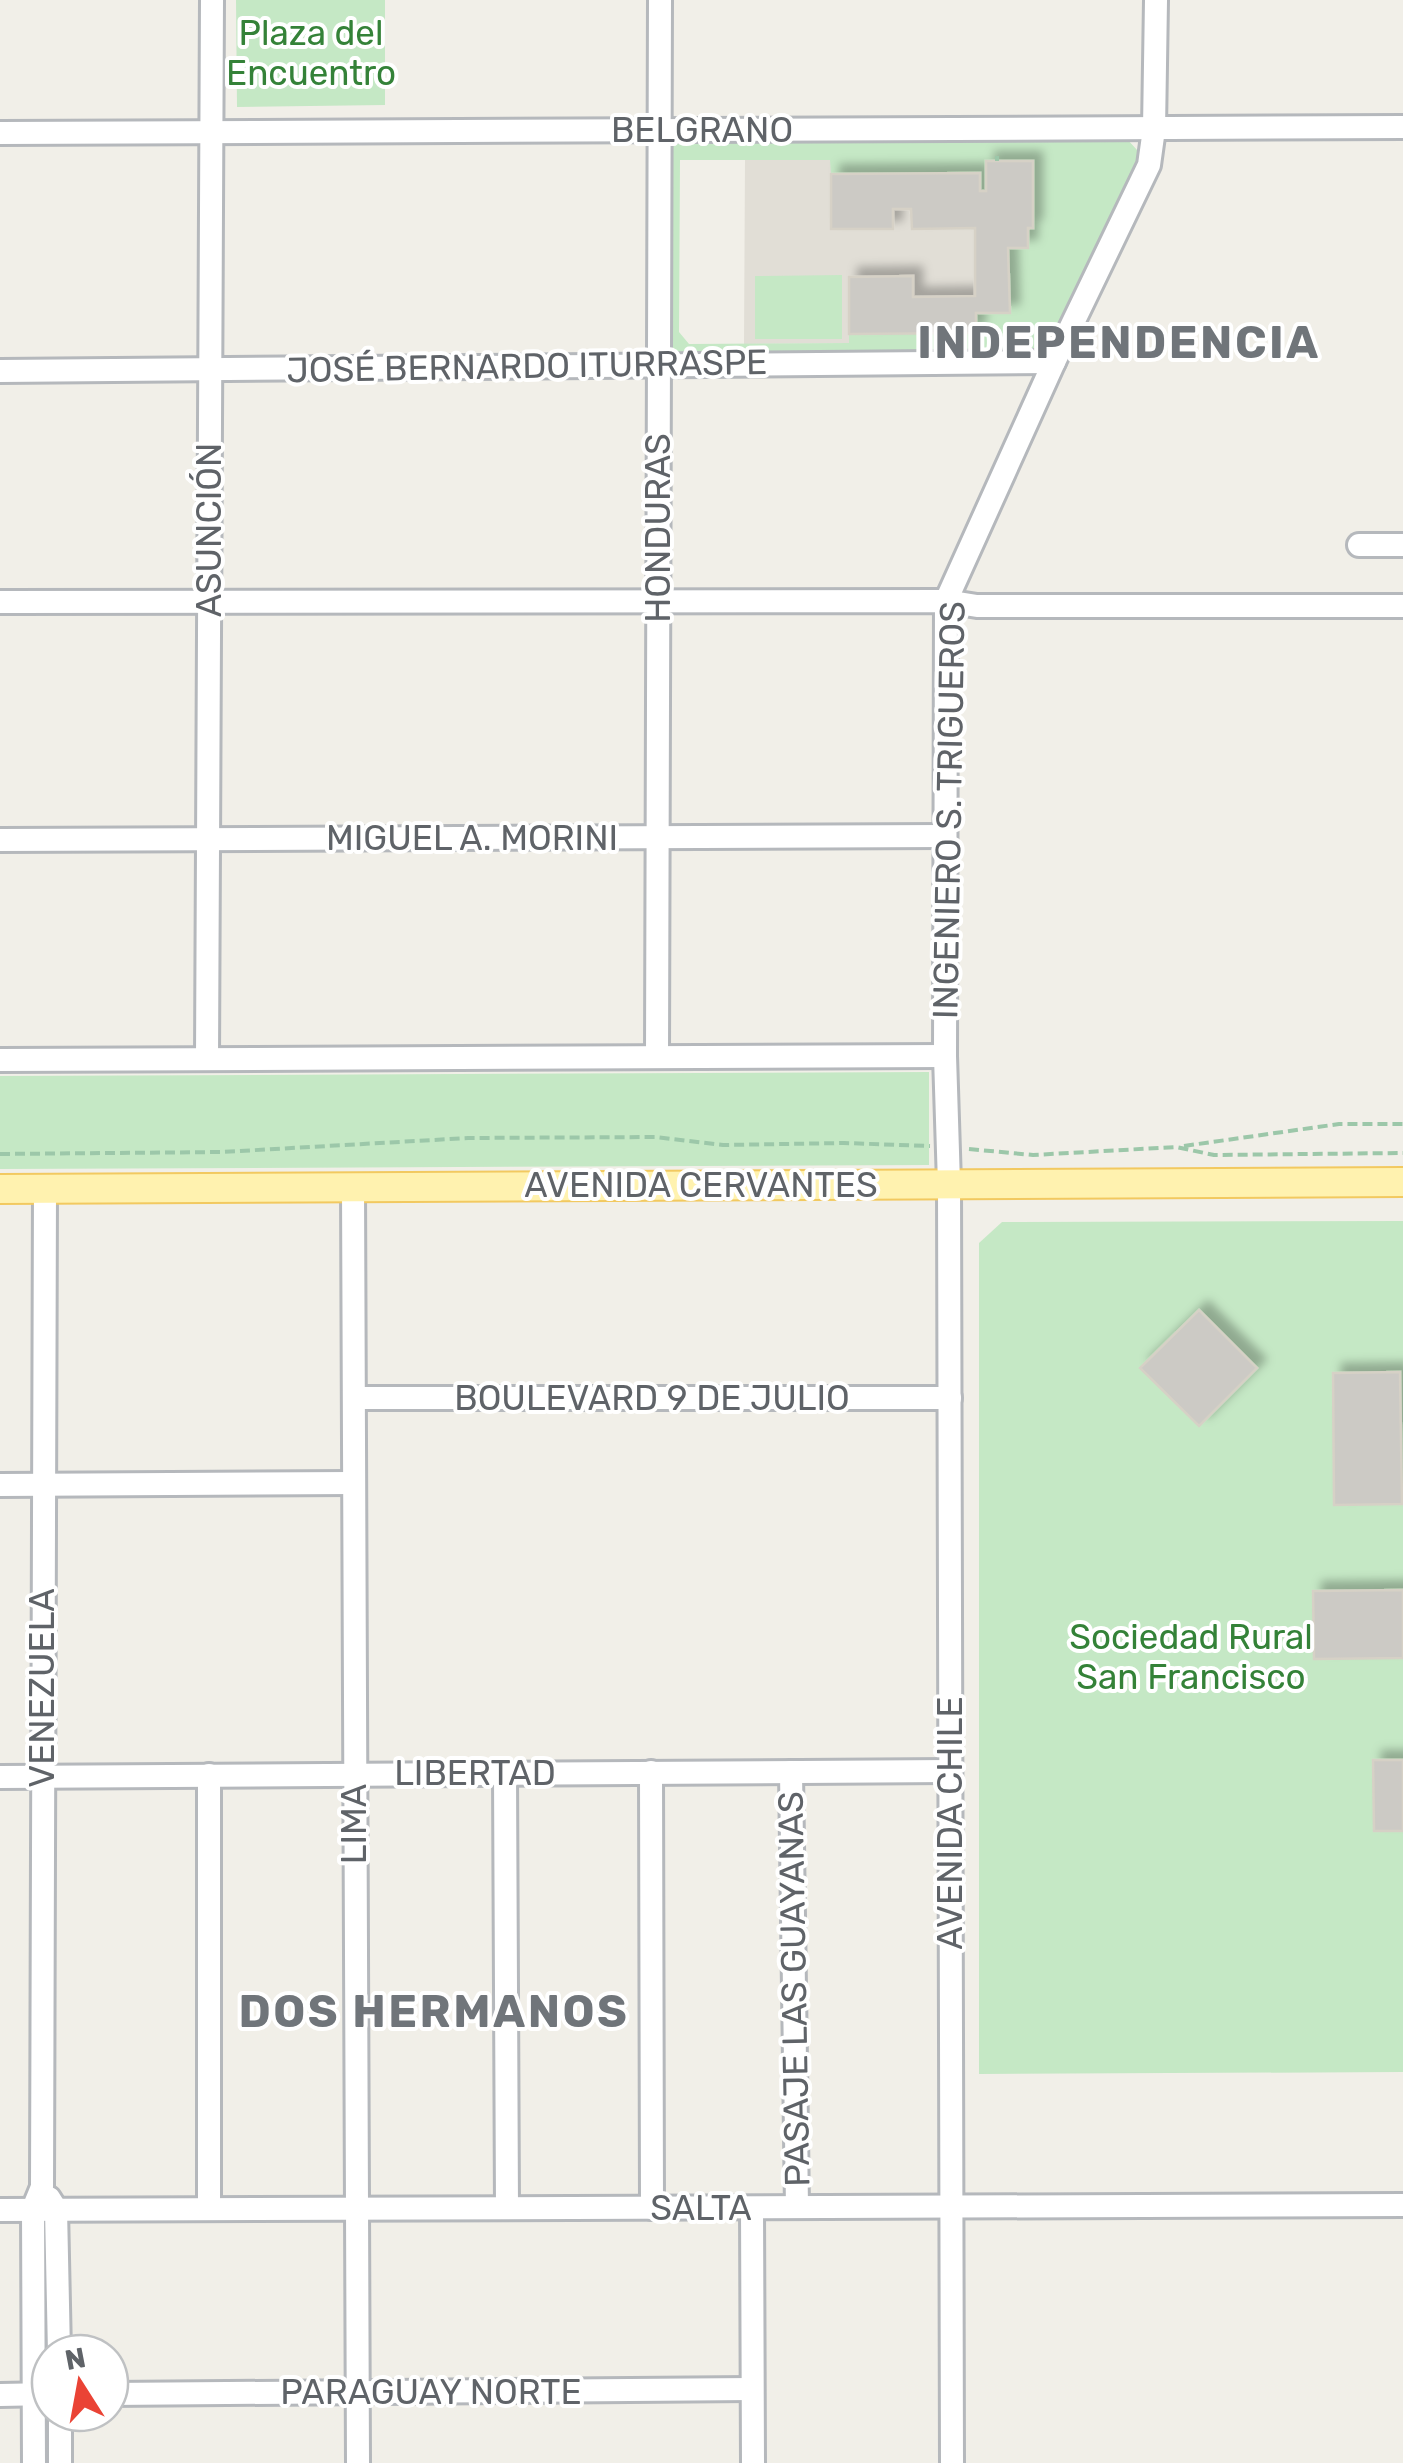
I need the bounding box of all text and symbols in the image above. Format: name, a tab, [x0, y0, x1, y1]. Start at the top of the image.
park label: Plaza del Encuentro	[226, 12, 396, 94]
street label: BELGRANO	[611, 109, 793, 151]
district label: INDEPENDENCIA	[917, 316, 1321, 369]
street label: JOSÉ BERNARDO ITURRASPE	[286, 341, 768, 391]
street label: HONDURAS	[637, 433, 679, 623]
street label: ASUNCIÓN	[188, 443, 230, 617]
street label: INGENIERO S. TRIGUEROS	[924, 601, 974, 1019]
street label: MIGUEL A. MORINI	[326, 817, 618, 859]
street label: AVENIDA CERVANTES	[524, 1164, 878, 1206]
street label: BOULEVARD 9 DE JULIO	[454, 1377, 850, 1419]
street label: VENEZUELA	[21, 1588, 63, 1788]
park label: Sociedad Rural San Francisco	[1069, 1616, 1313, 1698]
street label: AVENIDA CHILE	[929, 1696, 971, 1950]
street label: LIBERTAD	[394, 1752, 556, 1794]
street label: LIMA	[333, 1784, 375, 1864]
street label: PASAJE LAS GUAYANAS	[770, 1791, 818, 2187]
district label: DOS HERMANOS	[239, 1985, 629, 2038]
street label: SALTA	[650, 2187, 752, 2229]
north arrow	[30, 2333, 130, 2433]
text: N	[62, 2341, 88, 2377]
street label: PARAGUAY NORTE	[280, 2371, 582, 2413]

